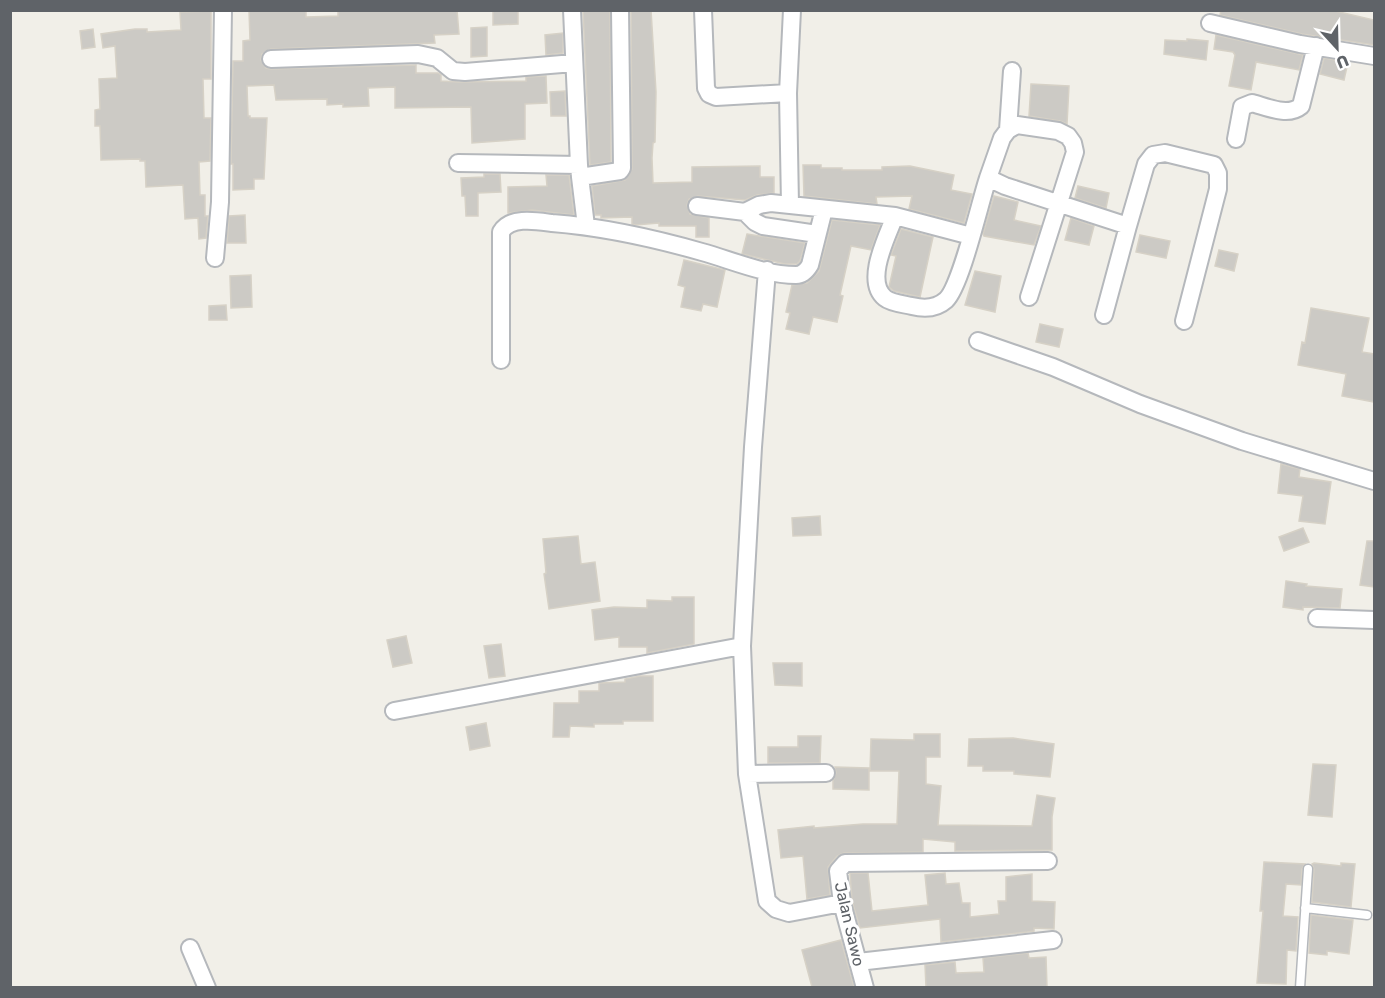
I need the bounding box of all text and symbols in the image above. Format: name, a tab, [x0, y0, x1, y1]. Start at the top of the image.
north arrow	[1307, 18, 1367, 78]
text: U	[1333, 50, 1351, 72]
street label: Jalan Sawo	[831, 880, 868, 968]

